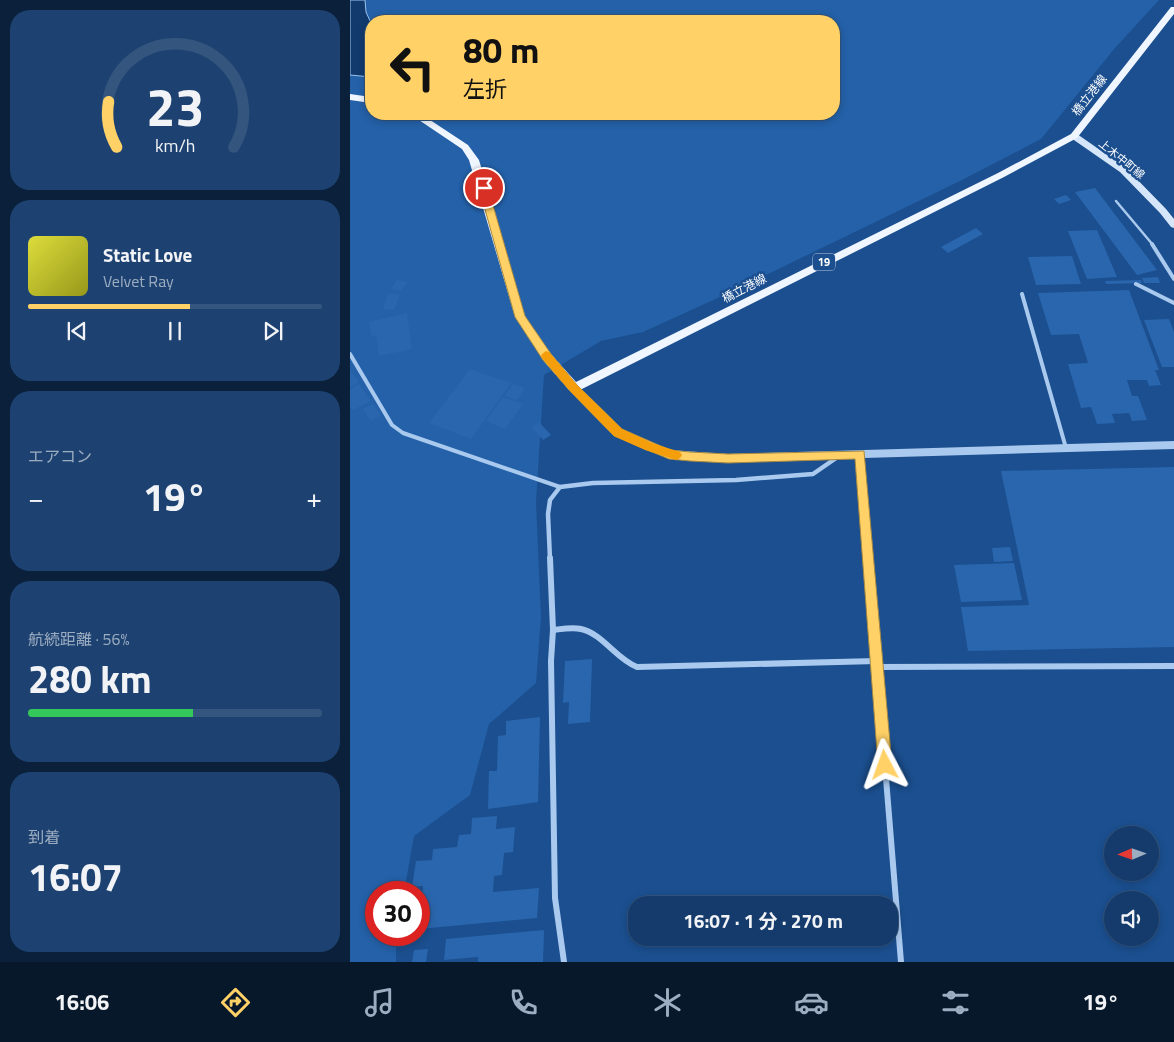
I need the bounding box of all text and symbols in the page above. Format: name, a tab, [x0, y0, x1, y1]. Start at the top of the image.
text: 80 m	[463, 23, 539, 77]
icon: left	[380, 35, 445, 100]
text: 23	[146, 67, 204, 146]
street label: 橋立港線	[1067, 70, 1111, 120]
text: 左折	[463, 72, 507, 106]
text: km/h	[155, 132, 195, 159]
street label: 上木中町線	[1096, 135, 1148, 183]
pin	[463, 167, 505, 209]
icon: arrive	[470, 174, 498, 202]
text: Static Love	[103, 240, 192, 269]
road number: 19	[813, 253, 835, 270]
text: Velvet Ray	[103, 269, 174, 293]
street label: 橋立港線	[718, 269, 770, 307]
icon: previous	[63, 317, 91, 345]
icon: pause	[161, 317, 189, 345]
icon: next	[259, 317, 287, 345]
text: エアコン	[28, 444, 92, 468]
text: 19°	[143, 468, 207, 526]
text: −	[28, 476, 44, 519]
text: +	[306, 476, 322, 519]
text: 航続距離 · 56%	[28, 627, 129, 651]
text: 280 km	[28, 650, 152, 708]
position arrow	[858, 738, 910, 790]
text: 到着	[28, 825, 60, 849]
north arrow	[1104, 826, 1159, 881]
map controls	[1104, 826, 1159, 946]
text: 16:07	[28, 848, 123, 906]
speed limit sign: 30	[365, 881, 430, 946]
button: sound	[1104, 891, 1159, 946]
text: 16:07 · 1 分 · 270 m	[683, 906, 843, 935]
text: 16:06	[55, 985, 109, 1019]
icon: directions	[218, 985, 253, 1020]
icon: music	[362, 985, 397, 1020]
icon: phone	[506, 985, 541, 1020]
icon: climate	[650, 985, 685, 1020]
icon: car	[794, 985, 829, 1020]
icon: filters	[938, 985, 973, 1020]
text: 19°	[1082, 985, 1119, 1019]

